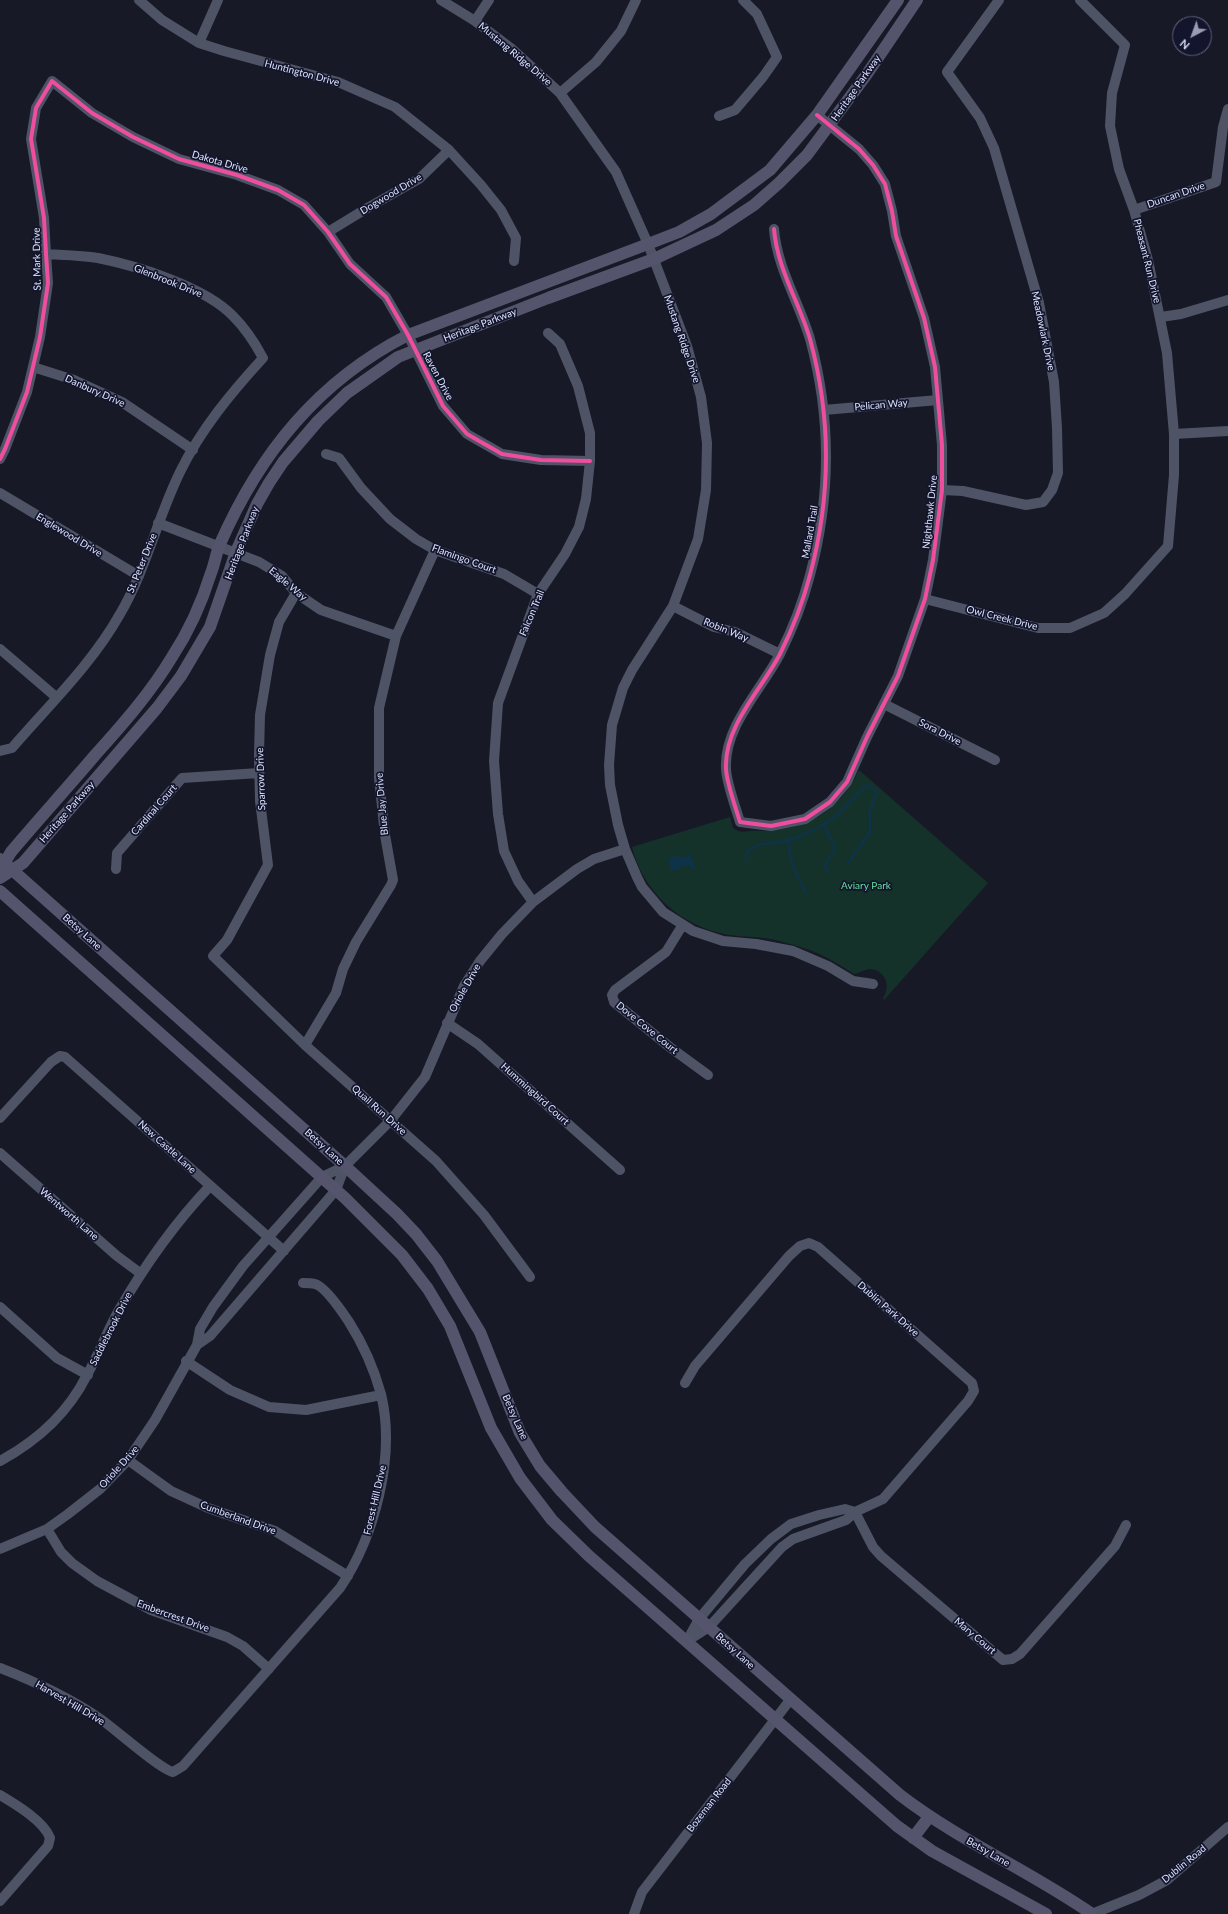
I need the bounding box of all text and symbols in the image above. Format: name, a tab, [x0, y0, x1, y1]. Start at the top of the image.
north arrow	[1172, 16, 1212, 56]
street label: Mustang Ridge Drive	[476, 20, 554, 88]
text: N	[1177, 37, 1192, 52]
street label: Heritage Parkway	[829, 53, 883, 123]
street label: Huntington Drive	[263, 57, 341, 89]
street label: Dakota Drive	[191, 148, 249, 176]
street label: Dogwood Drive	[358, 171, 424, 217]
street label: Duncan Drive	[1145, 179, 1207, 211]
street label: Pheasant Run Drive	[1131, 218, 1163, 304]
street label: St. Mark Drive	[30, 227, 44, 291]
street label: Glenbrook Drive	[132, 262, 204, 300]
street label: Meadowlark Drive	[1029, 290, 1057, 372]
street label: Mustang Ridge Drive	[661, 294, 703, 384]
street label: Heritage Parkway	[442, 305, 518, 345]
street label: Raven Drive	[420, 350, 456, 402]
street label: Danbury Drive	[63, 372, 127, 410]
street label: Pelican Way	[854, 397, 908, 413]
street label: Nighthawk Drive	[920, 475, 940, 549]
street label: Heritage Parkway	[222, 505, 262, 581]
street label: Mallard Trail	[799, 505, 821, 559]
street label: Englewood Drive	[34, 511, 104, 559]
street label: St. Peter Drive	[125, 531, 159, 595]
street label: Flamingo Court	[430, 542, 498, 576]
street label: Eagle Way	[267, 565, 309, 603]
street label: Falcon Trail	[517, 588, 547, 638]
street label: Owl Creek Drive	[965, 603, 1039, 633]
street label: Robin Way	[702, 616, 750, 644]
street label: Sora Drive	[917, 716, 963, 748]
street label: Sparrow Drive	[254, 747, 268, 811]
street label: Blue Jay Drive	[373, 772, 391, 836]
street label: Heritage Parkway	[37, 779, 97, 845]
street label: Cardinal Court	[129, 782, 179, 838]
park label: Aviary Park	[841, 880, 891, 892]
street label: Betsy Lane	[60, 911, 104, 953]
street label: Oriole Drive	[447, 962, 483, 1014]
street label: Dove Cove Court	[614, 999, 680, 1057]
street label: Hummingbird Court	[499, 1060, 571, 1128]
street label: Quail Run Drive	[349, 1082, 409, 1138]
street label: New Castle Lane	[136, 1118, 198, 1176]
street label: Betsy Lane	[302, 1126, 346, 1168]
street label: Wentworth Lane	[37, 1185, 101, 1243]
street label: Dublin Park Drive	[855, 1279, 921, 1339]
street label: Saddlebrook Drive	[87, 1290, 135, 1368]
street label: Betsy Lane	[500, 1393, 530, 1441]
street label: Oriole Drive	[97, 1443, 141, 1491]
street label: Forest Hill Drive	[361, 1464, 389, 1536]
street label: Cumberland Drive	[198, 1499, 278, 1537]
street label: Embercrest Drive	[135, 1597, 211, 1635]
street label: Mary Court	[952, 1615, 998, 1657]
street label: Betsy Lane	[713, 1630, 757, 1672]
street label: Harvest Hill Drive	[33, 1678, 107, 1728]
street label: Bozeman Road	[684, 1776, 734, 1834]
street label: Betsy Lane	[964, 1835, 1012, 1869]
street label: Dublin Road	[1159, 1842, 1209, 1886]

